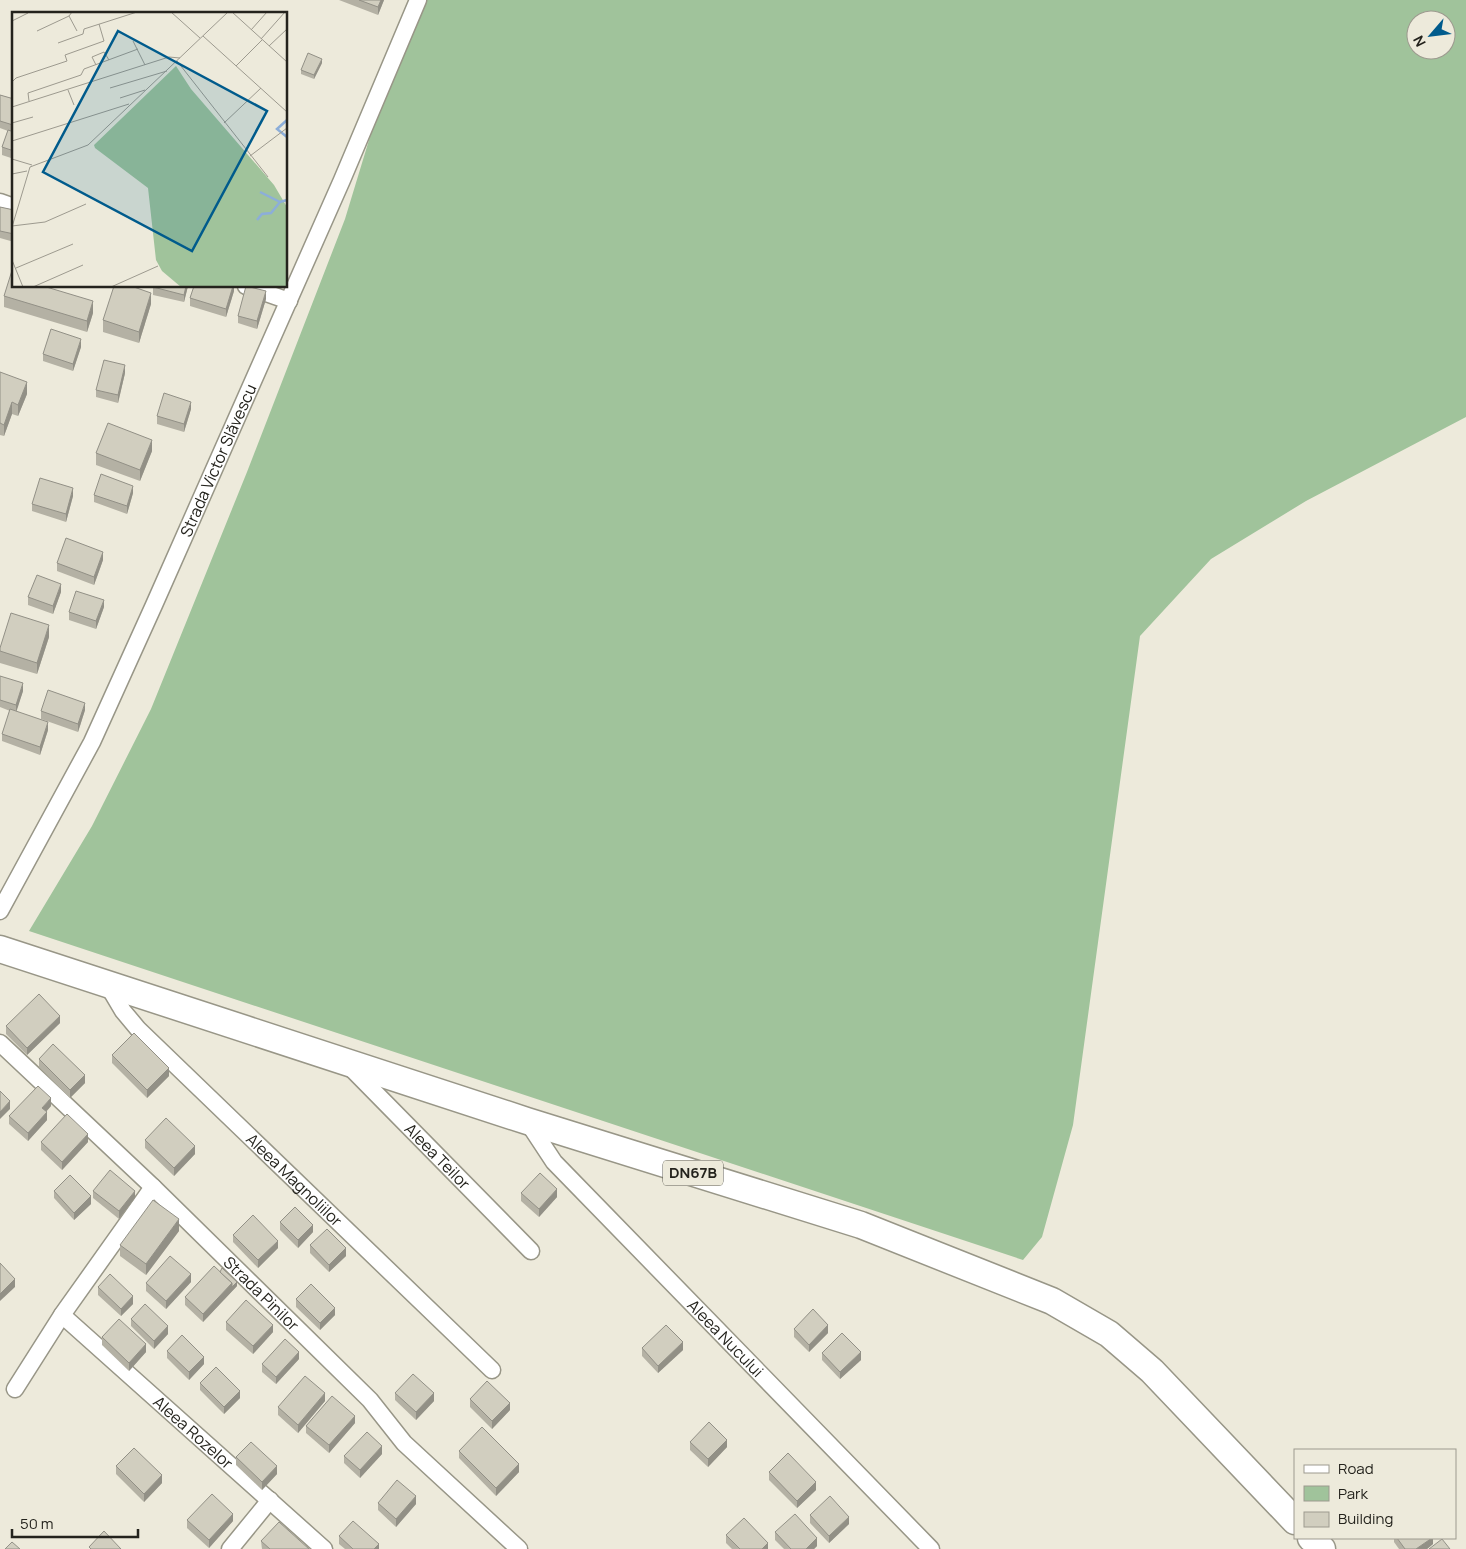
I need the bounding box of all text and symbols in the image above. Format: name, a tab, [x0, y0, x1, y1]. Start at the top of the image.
north arrow	[1406, 10, 1456, 60]
inset map	[12, 12, 288, 288]
text: N	[1408, 32, 1430, 50]
street label: Strada Victor Slăvescu	[175, 380, 261, 540]
street label: Aleea Teilor	[400, 1118, 475, 1194]
street label: Aleea Magnoliilor	[242, 1128, 347, 1231]
road number: DN67B	[663, 1160, 723, 1186]
street label: Strada Pinilor	[219, 1251, 304, 1336]
street label: Aleea Nucului	[683, 1295, 769, 1382]
street label: Aleea Rozelor	[149, 1391, 238, 1474]
legend	[1294, 1449, 1456, 1539]
text: Road	[1338, 1458, 1374, 1479]
text: Park	[1338, 1483, 1368, 1504]
scale bar	[12, 1506, 139, 1538]
text: Building	[1338, 1508, 1393, 1529]
text: 50 m	[20, 1513, 54, 1534]

